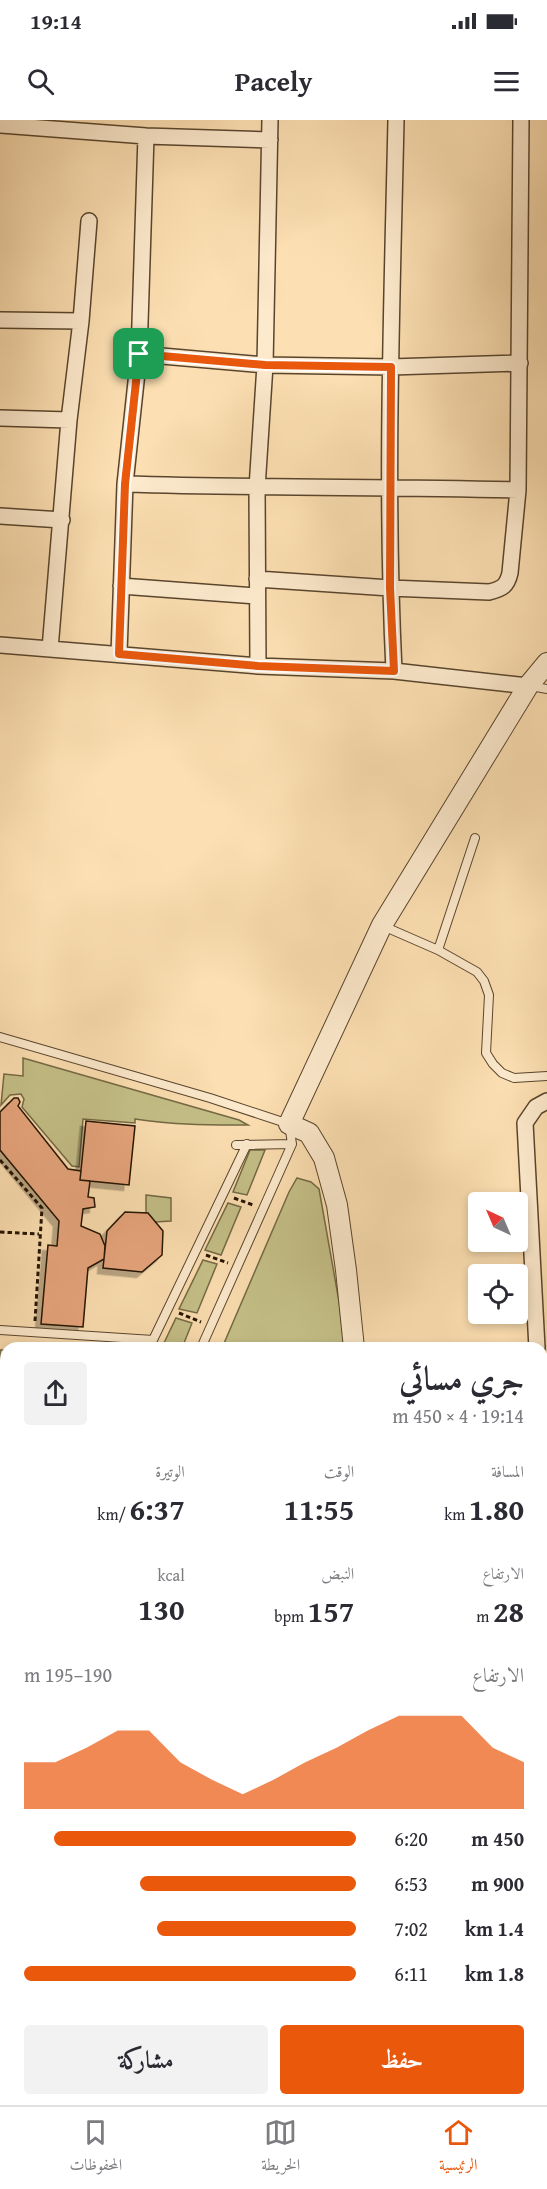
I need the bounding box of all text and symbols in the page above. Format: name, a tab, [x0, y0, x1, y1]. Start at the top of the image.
text: 19:14	[30, 5, 82, 37]
text: Pacely	[235, 61, 312, 101]
icon: search	[24, 65, 57, 98]
icon: menu	[490, 65, 523, 98]
pin	[113, 328, 164, 379]
icon: arrive	[122, 337, 155, 370]
north arrow	[468, 1192, 528, 1252]
map controls	[468, 1192, 528, 1324]
button: locate	[468, 1264, 528, 1324]
text: جري مسائي	[399, 1354, 524, 1402]
button: share	[24, 1362, 87, 1425]
text: 19:14 · 4 × 450 m	[392, 1401, 524, 1430]
text: الوتيرة	[155, 1459, 185, 1483]
text: الوقت	[324, 1459, 354, 1483]
text: المسافة	[491, 1459, 524, 1483]
text: 6:37	[130, 1487, 185, 1531]
text: 11:55	[284, 1487, 354, 1531]
text: 1.80	[469, 1487, 524, 1531]
text: /km	[97, 1502, 130, 1526]
text: km	[444, 1502, 469, 1526]
text: النبض	[321, 1561, 354, 1585]
text: الارتفاع	[482, 1561, 524, 1585]
text: kcal	[157, 1563, 185, 1587]
text: 130	[138, 1587, 185, 1631]
text: 157	[308, 1589, 354, 1633]
text: 28	[493, 1589, 524, 1633]
text: bpm	[274, 1604, 308, 1628]
text: m	[476, 1604, 493, 1628]
text: 190–195 m	[24, 1660, 112, 1689]
text: الارتفاع	[472, 1660, 524, 1689]
text: 6:20	[394, 1824, 428, 1853]
text: 450 m	[471, 1824, 524, 1853]
text: 6:53	[394, 1869, 428, 1898]
text: 900 m	[471, 1869, 524, 1898]
text: 7:02	[394, 1914, 428, 1943]
text: 1.4 km	[465, 1914, 524, 1943]
text: 6:11	[394, 1959, 428, 1988]
text: 1.8 km	[465, 1959, 524, 1988]
button: مشاركة	[24, 2025, 268, 2094]
button: حفظ	[280, 2025, 524, 2094]
tab: المحفوظات	[69, 2116, 122, 2180]
tab: الخريطة	[261, 2116, 300, 2180]
tab: الرئيسية	[439, 2116, 478, 2180]

